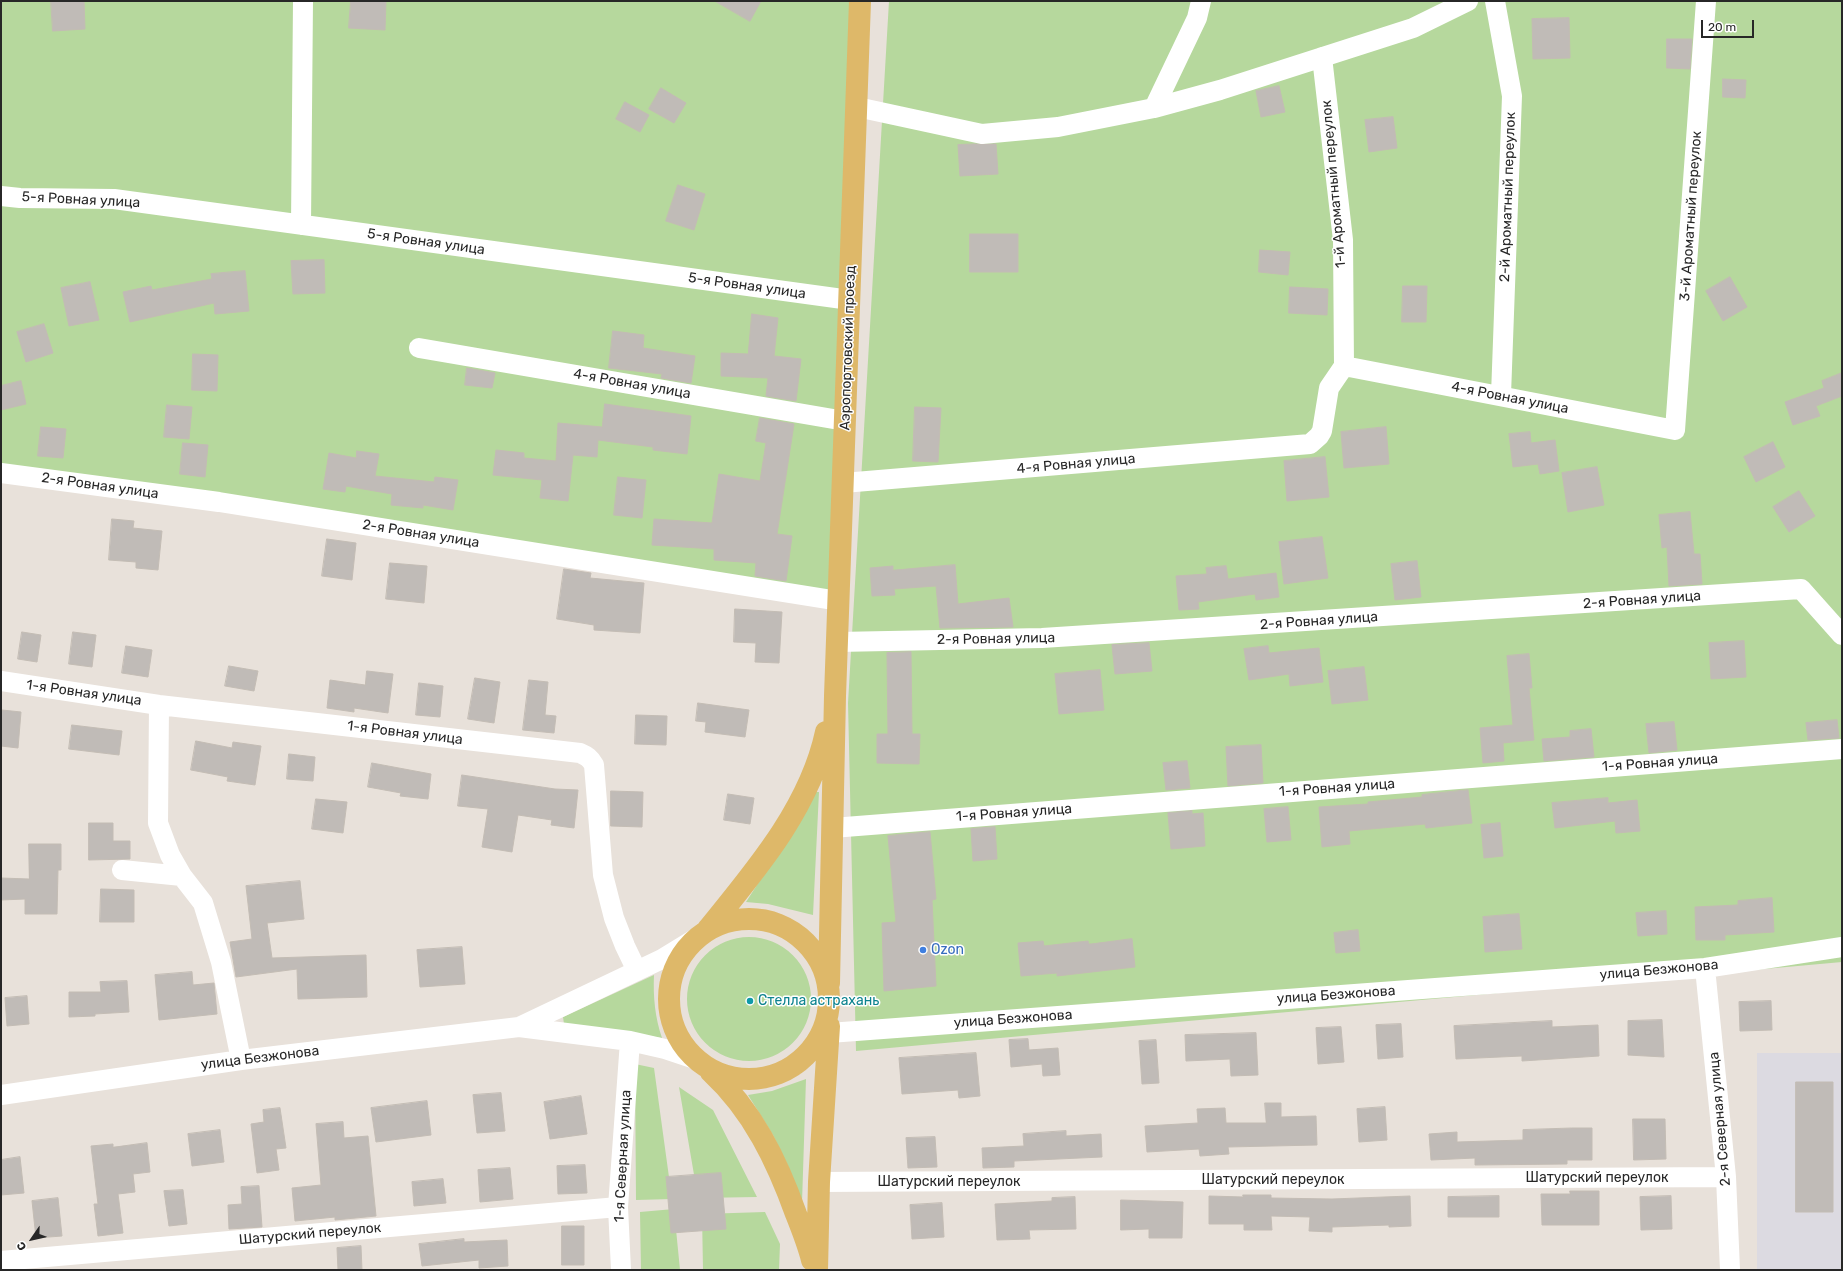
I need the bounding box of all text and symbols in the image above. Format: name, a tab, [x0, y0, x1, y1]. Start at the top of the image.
scale bar	[1703, 12, 1756, 38]
text: 20 m	[1708, 20, 1736, 34]
street label: 1-й Ароматный переулок	[1318, 99, 1350, 269]
street label: 2-й Ароматный переулок	[1497, 112, 1519, 282]
street label: 3-й Ароматный переулок	[1677, 130, 1705, 302]
street label: 5-я Ровная улица	[21, 189, 141, 211]
street label: 5-я Ровная улица	[366, 225, 486, 259]
street label: Аэропортовский проезд	[837, 265, 859, 431]
street label: 5-я Ровная улица	[687, 269, 807, 303]
street label: 4-я Ровная улица	[572, 365, 692, 403]
street label: 4-я Ровная улица	[1450, 378, 1570, 418]
street label: 4-я Ровная улица	[1016, 450, 1136, 478]
street label: 2-я Ровная улица	[40, 469, 160, 503]
street label: 2-я Ровная улица	[361, 516, 481, 552]
street label: 2-я Ровная улица	[1582, 587, 1702, 613]
street label: 2-я Ровная улица	[1259, 608, 1379, 634]
street label: 2-я Ровная улица	[937, 630, 1055, 648]
street label: 1-я Ровная улица	[25, 677, 143, 709]
street label: 1-я Ровная улица	[346, 718, 464, 748]
street label: 1-я Ровная улица	[1601, 751, 1719, 775]
street label: 1-я Ровная улица	[1278, 776, 1396, 800]
street label: 1-я Ровная улица	[955, 801, 1073, 825]
place label: Ozon	[931, 942, 964, 958]
marker: Ozon	[918, 945, 928, 955]
street label: улица Безжонова	[1599, 956, 1719, 984]
street label: улица Безжонова	[1276, 982, 1396, 1008]
place label: Стелла астрахань	[758, 993, 879, 1009]
marker: Стелла астрахань	[745, 996, 755, 1006]
street label: улица Безжонова	[953, 1006, 1073, 1032]
street label: улица Безжонова	[200, 1042, 320, 1074]
street label: 2-я Северная улица	[1706, 1051, 1734, 1187]
street label: 1-я Северная улица	[611, 1089, 635, 1223]
street label: Шатурский переулок	[1526, 1170, 1668, 1186]
street label: Шатурский переулок	[1202, 1172, 1344, 1188]
street label: Шатурский переулок	[878, 1174, 1020, 1190]
north arrow	[12, 1219, 52, 1259]
street label: Шатурский переулок	[238, 1219, 382, 1249]
text: С	[14, 1239, 29, 1253]

